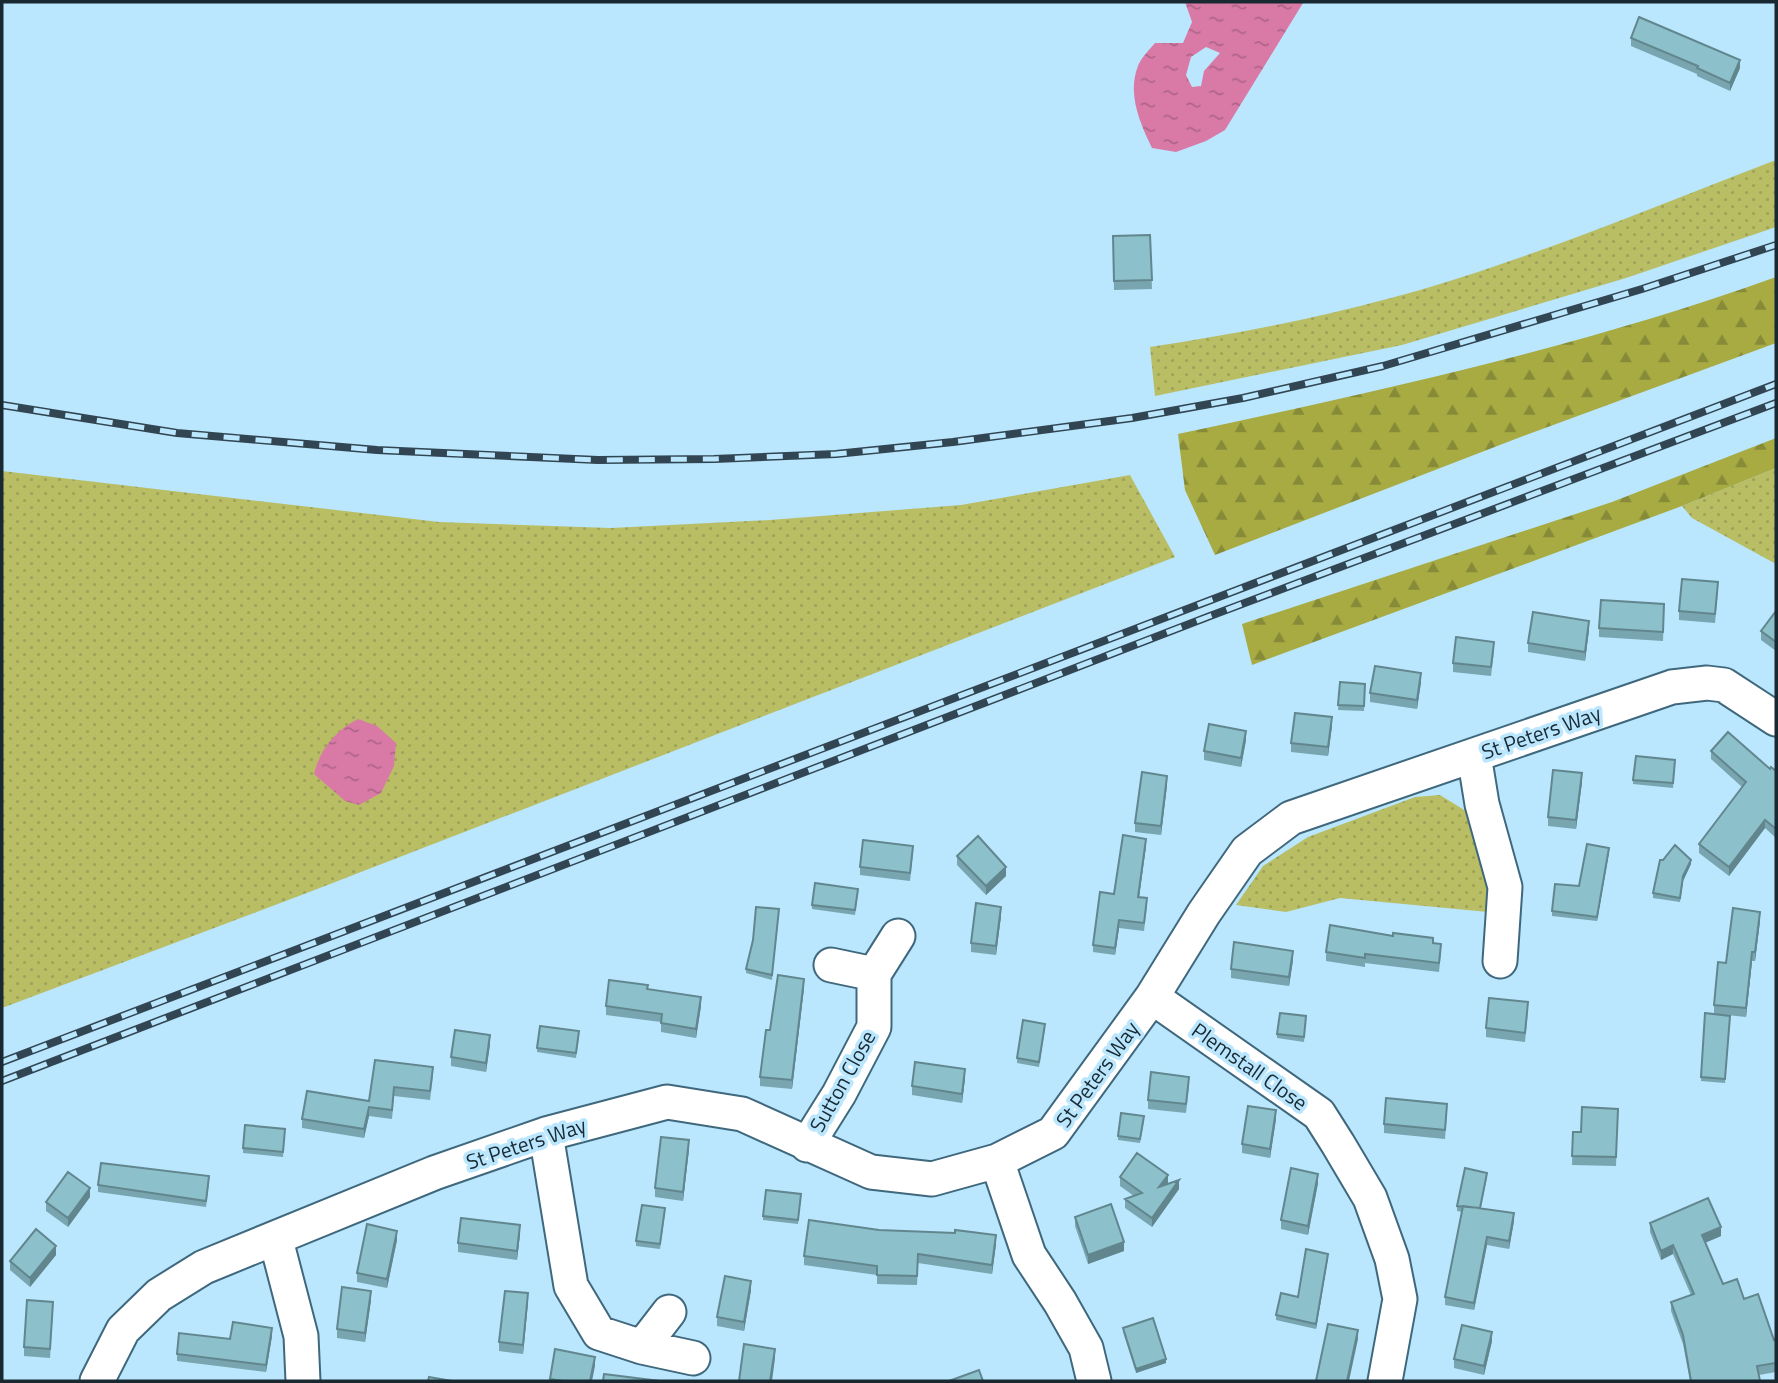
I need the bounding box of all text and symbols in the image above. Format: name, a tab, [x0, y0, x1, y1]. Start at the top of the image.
street label: St Peters Way	[1477, 697, 1605, 767]
street label: St Peters Way	[1047, 1014, 1147, 1134]
street label: Plemstall Close	[1185, 1014, 1315, 1118]
street label: Sutton Close	[801, 1024, 883, 1138]
street label: St Peters Way	[462, 1109, 590, 1177]

